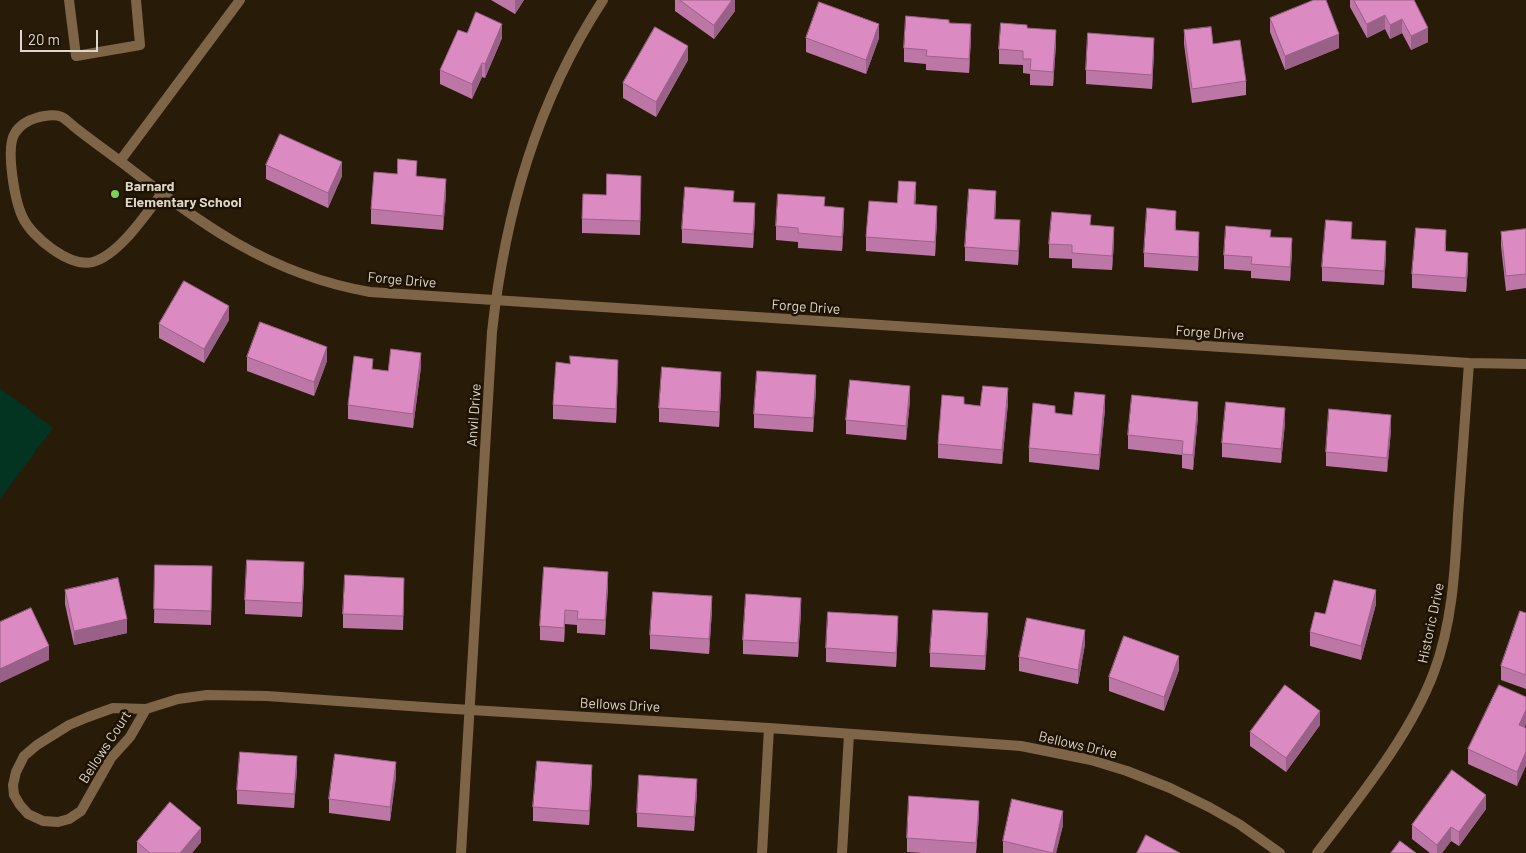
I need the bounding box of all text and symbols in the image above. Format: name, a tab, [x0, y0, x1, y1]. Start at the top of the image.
scale bar	[22, 20, 100, 52]
text: 20 m	[28, 30, 60, 48]
place label: Barnard Elementary School	[125, 178, 242, 210]
marker: Barnard Elementary School	[109, 188, 121, 200]
street label: Forge Drive	[367, 269, 437, 291]
street label: Forge Drive	[771, 296, 841, 318]
street label: Forge Drive	[1175, 322, 1245, 344]
street label: Anvil Drive	[463, 383, 485, 447]
street label: Historic Drive	[1414, 581, 1448, 665]
street label: Bellows Drive	[579, 695, 661, 715]
street label: Bellows Court	[75, 708, 135, 786]
street label: Bellows Drive	[1037, 728, 1119, 762]

